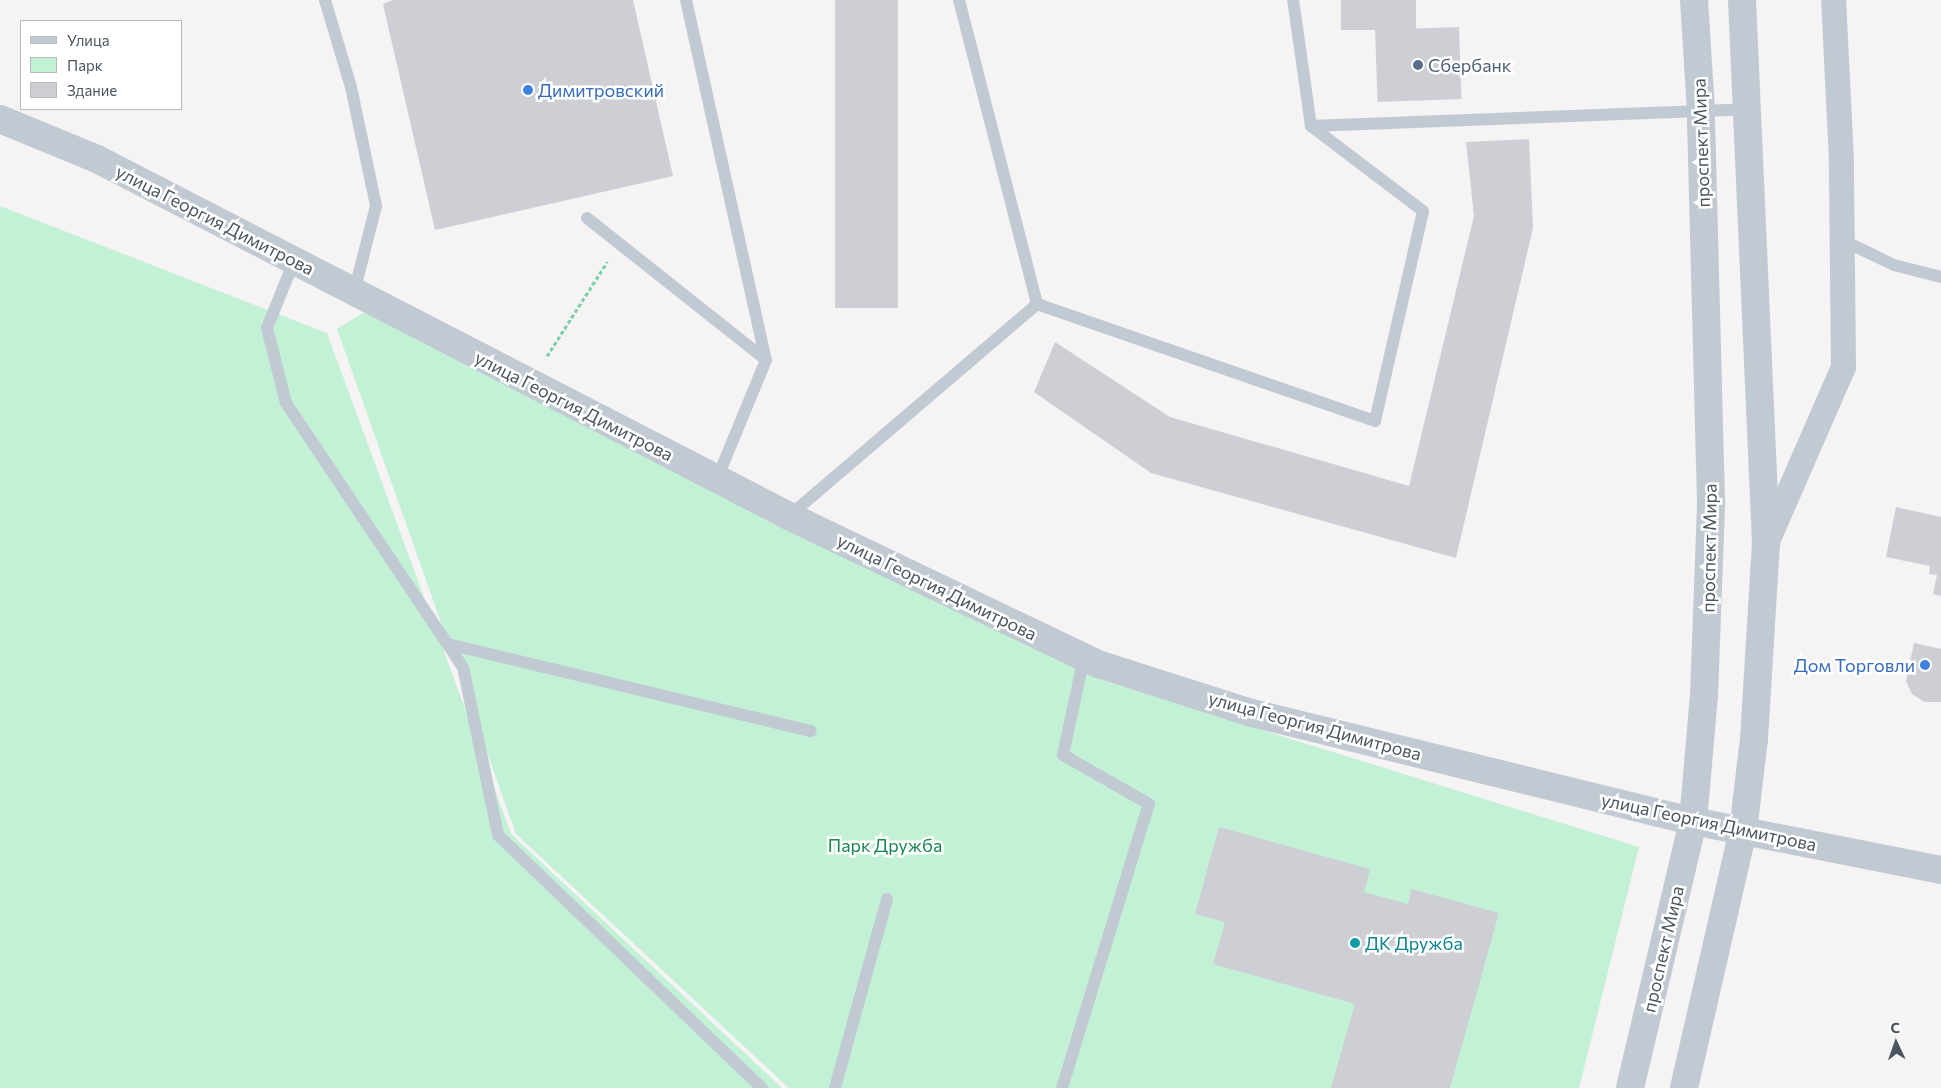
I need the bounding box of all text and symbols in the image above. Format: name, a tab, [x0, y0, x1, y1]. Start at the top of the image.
legend	[20, 20, 182, 110]
text: Улица	[67, 31, 109, 49]
place label: Сбербанк	[1428, 54, 1511, 76]
text: Парк	[67, 56, 103, 74]
marker: Сбербанк	[1412, 59, 1424, 71]
street label: проспект Мира	[1688, 78, 1714, 208]
place label: Димитровский	[538, 79, 664, 101]
text: Здание	[67, 81, 117, 99]
marker: Димитровский	[522, 84, 534, 96]
street label: улица Георгия Димитрова	[112, 161, 318, 279]
street label: улица Георгия Димитрова	[471, 347, 677, 465]
street label: проспект Мира	[1697, 483, 1721, 613]
street label: улица Георгия Димитрова	[834, 529, 1040, 645]
place label: Дом Торговли	[1794, 654, 1915, 676]
marker: Дом Торговли	[1919, 659, 1931, 671]
street label: улица Георгия Димитрова	[1206, 687, 1424, 765]
street label: улица Георгия Димитрова	[1599, 789, 1819, 855]
park label: Парк Дружба	[828, 834, 942, 856]
street label: проспект Мира	[1638, 884, 1688, 1014]
place label: ДК Дружба	[1365, 932, 1463, 954]
marker: ДК Дружба	[1349, 937, 1361, 949]
north arrow	[1871, 1018, 1921, 1068]
text: С	[1890, 1019, 1900, 1036]

